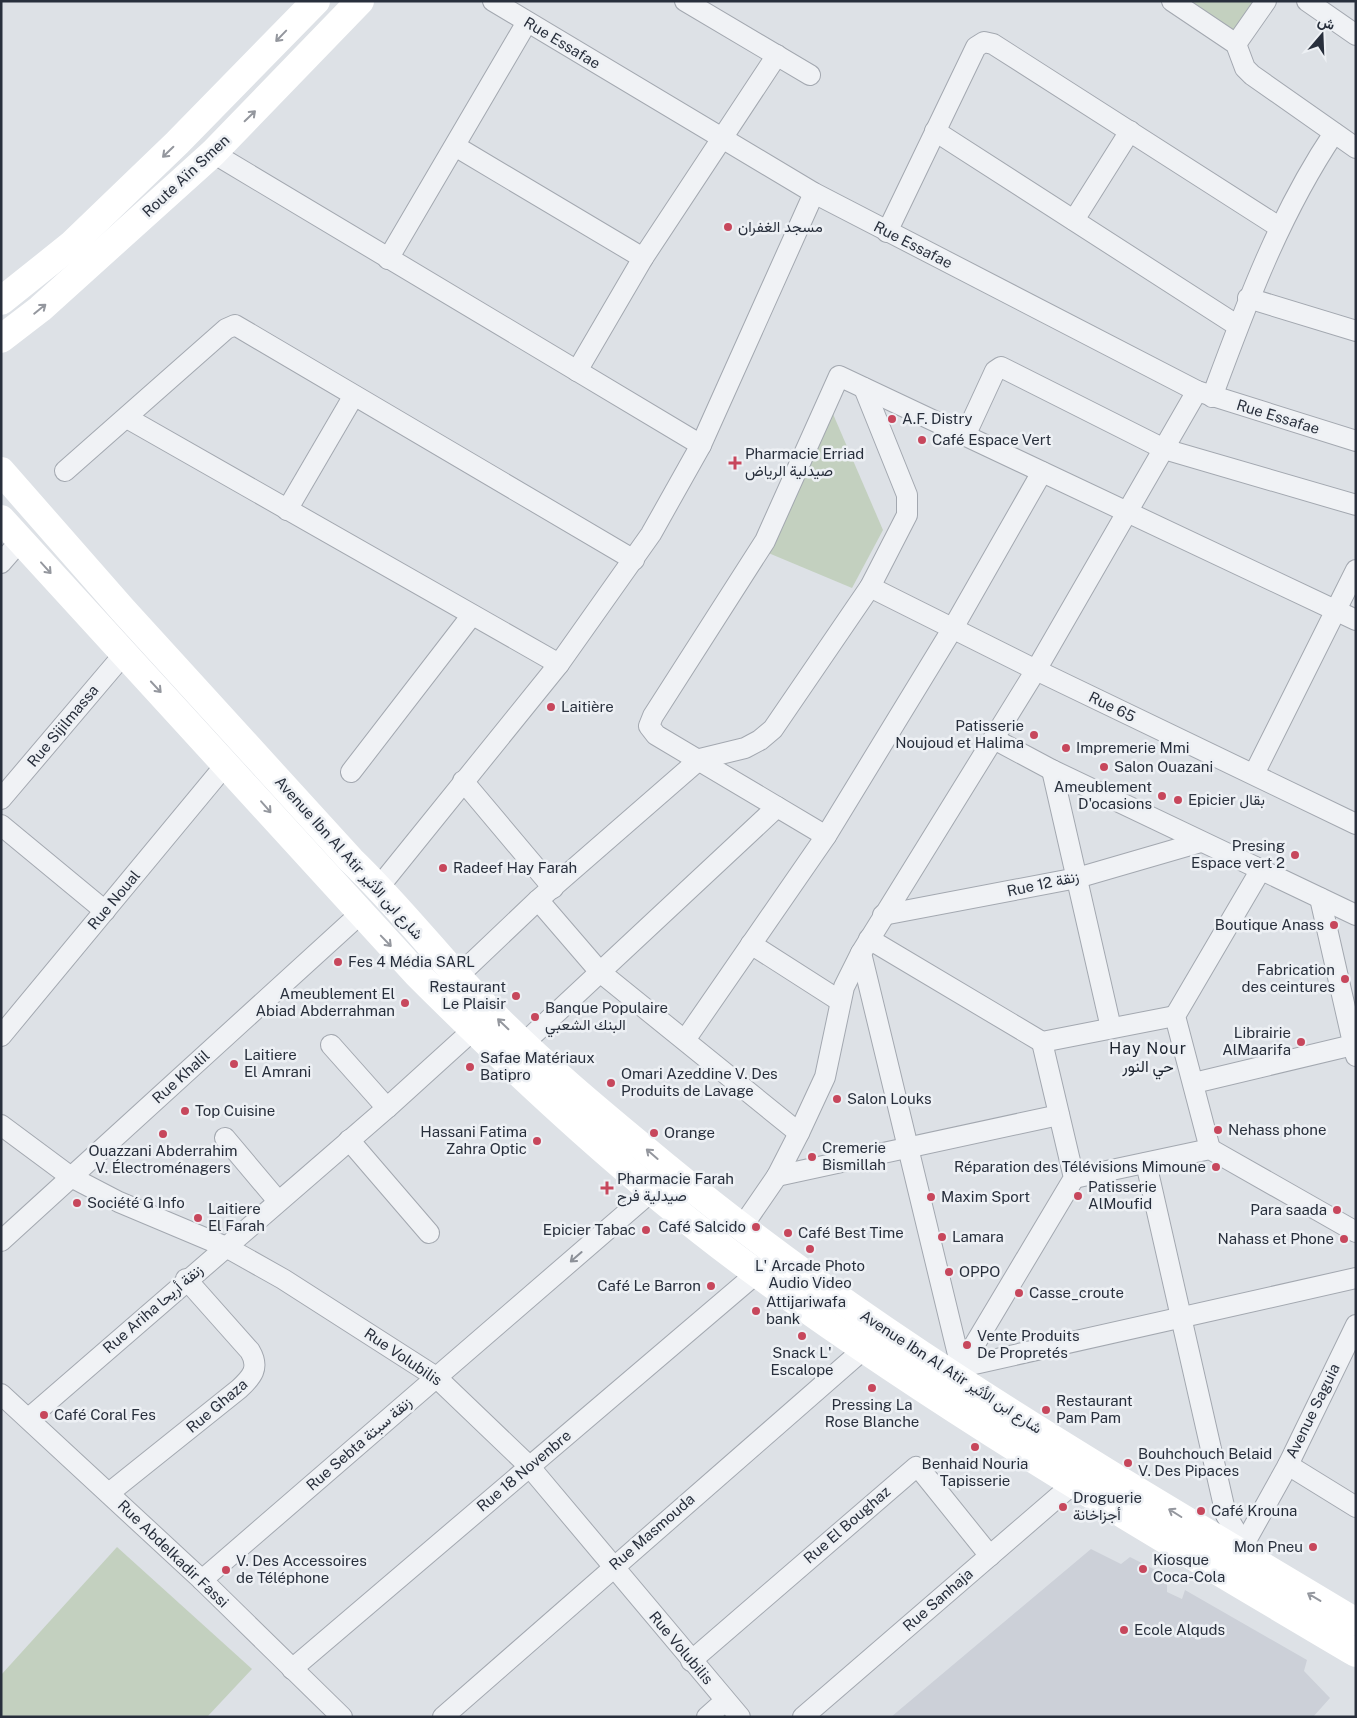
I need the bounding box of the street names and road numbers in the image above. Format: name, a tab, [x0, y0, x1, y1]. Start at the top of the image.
street label: Rue Essafae	[521, 13, 603, 72]
street label: Route Aïn Smen	[139, 131, 233, 220]
street label: Rue Essafae	[871, 217, 955, 272]
street label: Rue Essafae	[1235, 396, 1322, 437]
street label: Rue Sijilmassa	[23, 681, 102, 770]
street label: Rue 65	[1086, 688, 1138, 725]
street label: Avenue Ibn Al Atir شارع ابن الأثير	[270, 773, 427, 945]
street label: Rue Noual	[84, 867, 143, 933]
street label: Rue 12 زنقة	[1005, 868, 1081, 900]
street label: Rue Khalil	[149, 1047, 213, 1107]
street label: Rue Ariha زنقة أريحا	[99, 1261, 207, 1357]
street label: Avenue Ibn Al Atir شارع ابن الأثير	[856, 1306, 1045, 1439]
street label: Rue Volubilis	[361, 1324, 445, 1389]
street label: Avenue Saguia	[1282, 1361, 1343, 1461]
street label: Rue Ghaza	[183, 1375, 251, 1436]
street label: Rue Sebta زنقة سبتة	[303, 1393, 415, 1495]
street label: Rue 18 Novenbre	[473, 1426, 574, 1515]
street label: Rue El Boughaz	[800, 1483, 893, 1567]
street label: Rue Masmouda	[606, 1490, 698, 1573]
street label: Rue Abdelkadir Fassi	[115, 1496, 232, 1611]
street label: Rue Sanhaja	[899, 1565, 976, 1635]
street label: Rue Volubilis	[646, 1608, 717, 1688]

